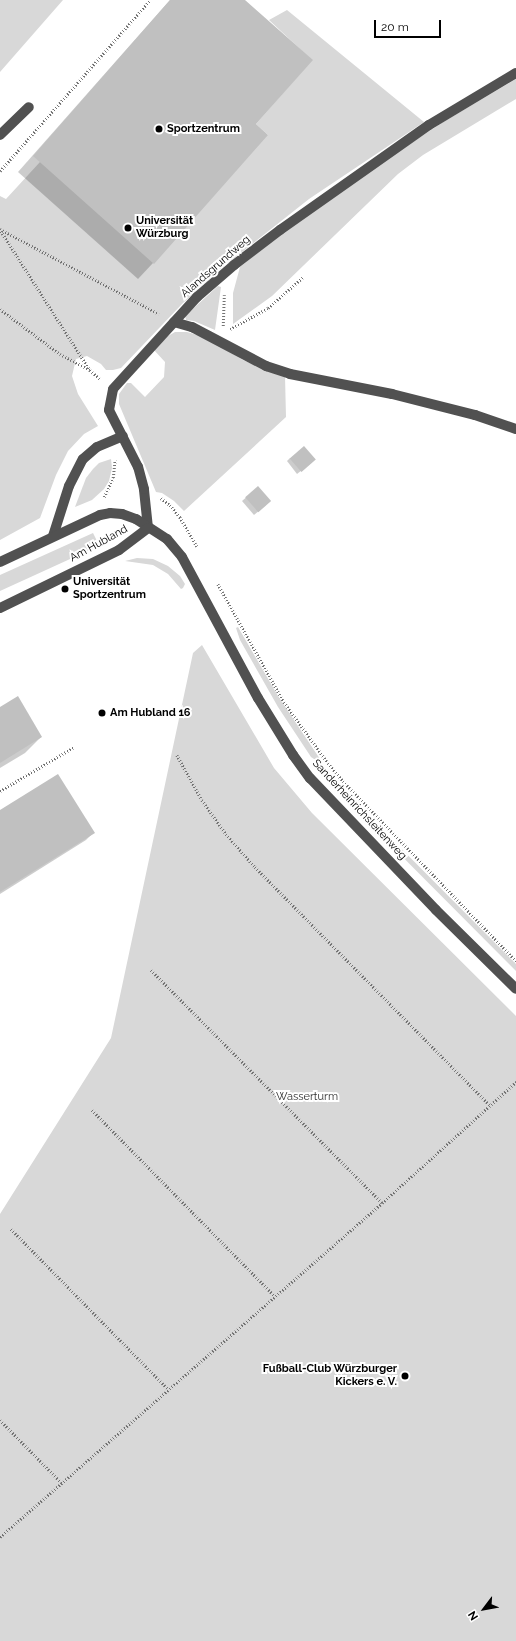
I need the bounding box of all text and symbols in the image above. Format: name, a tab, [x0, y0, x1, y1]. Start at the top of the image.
scale bar	[376, 12, 443, 38]
text: 20 m	[381, 20, 409, 34]
place label: Sportzentrum	[167, 122, 240, 136]
marker: Sportzentrum	[154, 124, 164, 134]
place label: Universität Würzburg	[136, 215, 193, 241]
marker: Universität Würzburg	[123, 223, 133, 233]
street label: Alandsgrundweg	[179, 233, 253, 301]
street label: Am Hubland	[68, 523, 130, 565]
place label: Universität Sportzentrum	[73, 576, 146, 602]
marker: Universität Sportzentrum	[60, 584, 70, 594]
place label: Am Hubland 16	[110, 706, 191, 720]
marker: Am Hubland 16	[97, 708, 107, 718]
street label: Sanderheinrichsleitenweg	[309, 757, 409, 863]
park label: Wasserturm	[276, 1090, 338, 1104]
place label: Fußball-Club Würzburger Kickers e. V.	[262, 1363, 397, 1389]
marker: Fußball-Club Würzburger Kickers e. V.	[400, 1371, 410, 1381]
north arrow	[464, 1589, 504, 1629]
text: N	[466, 1609, 481, 1623]

